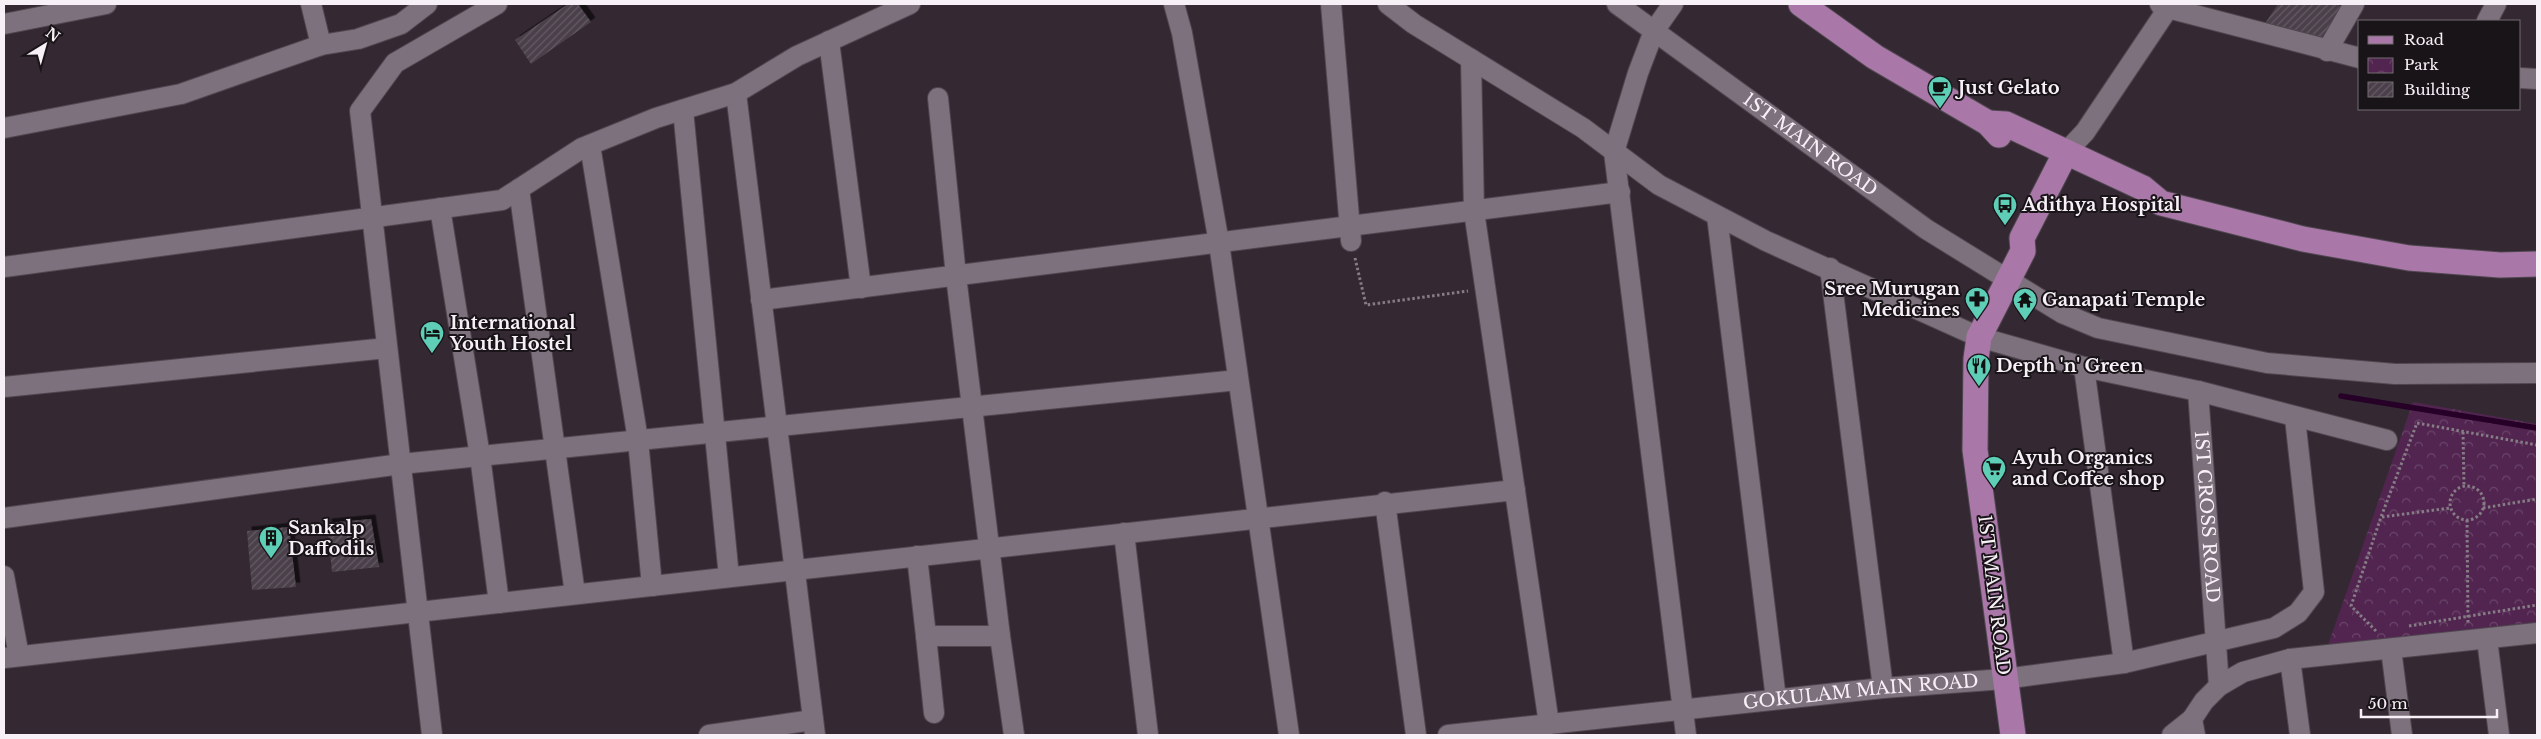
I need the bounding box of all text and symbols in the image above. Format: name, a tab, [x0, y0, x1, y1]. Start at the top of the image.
north arrow	[20, 20, 70, 70]
legend	[2358, 20, 2521, 110]
text: N	[42, 23, 63, 46]
text: Road	[2404, 30, 2444, 49]
text: Park	[2404, 55, 2440, 74]
cafe icon: Just Gelato	[1927, 75, 1953, 109]
place label: Just Gelato	[1954, 77, 2060, 99]
text: Building	[2404, 80, 2471, 99]
street label: 1ST MAIN ROAD	[1739, 88, 1882, 201]
bus stop icon: Adithya Hospital	[1992, 192, 2018, 226]
place label: Adithya Hospital	[2021, 194, 2181, 216]
place label: Sree Murugan Medicines	[1824, 278, 1960, 321]
pharmacy icon: Sree Murugan Medicines	[1964, 286, 1990, 320]
temple icon: Ganapati Temple	[2012, 287, 2038, 321]
place label: Ganapati Temple	[2042, 289, 2205, 311]
place label: International Youth Hostel	[449, 312, 576, 355]
hotel icon: International Youth Hostel	[419, 320, 445, 354]
restaurant icon: Depth 'n' Green	[1966, 353, 1992, 387]
place label: Depth 'n' Green	[1996, 355, 2143, 377]
street label: 1ST CROSS ROAD	[2190, 430, 2224, 604]
place label: Ayuh Organics and Coffee shop	[2011, 447, 2165, 490]
supermarket icon: Ayuh Organics and Coffee shop	[1981, 455, 2007, 489]
street label: 1ST MAIN ROAD	[1973, 514, 2015, 676]
place label: Sankalp Daffodils	[288, 517, 374, 560]
building icon: Sankalp Daffodils	[258, 525, 284, 559]
street label: GOKULAM MAIN ROAD	[1742, 670, 1979, 714]
scale bar	[2361, 686, 2497, 718]
text: 50 m	[2368, 694, 2408, 713]

